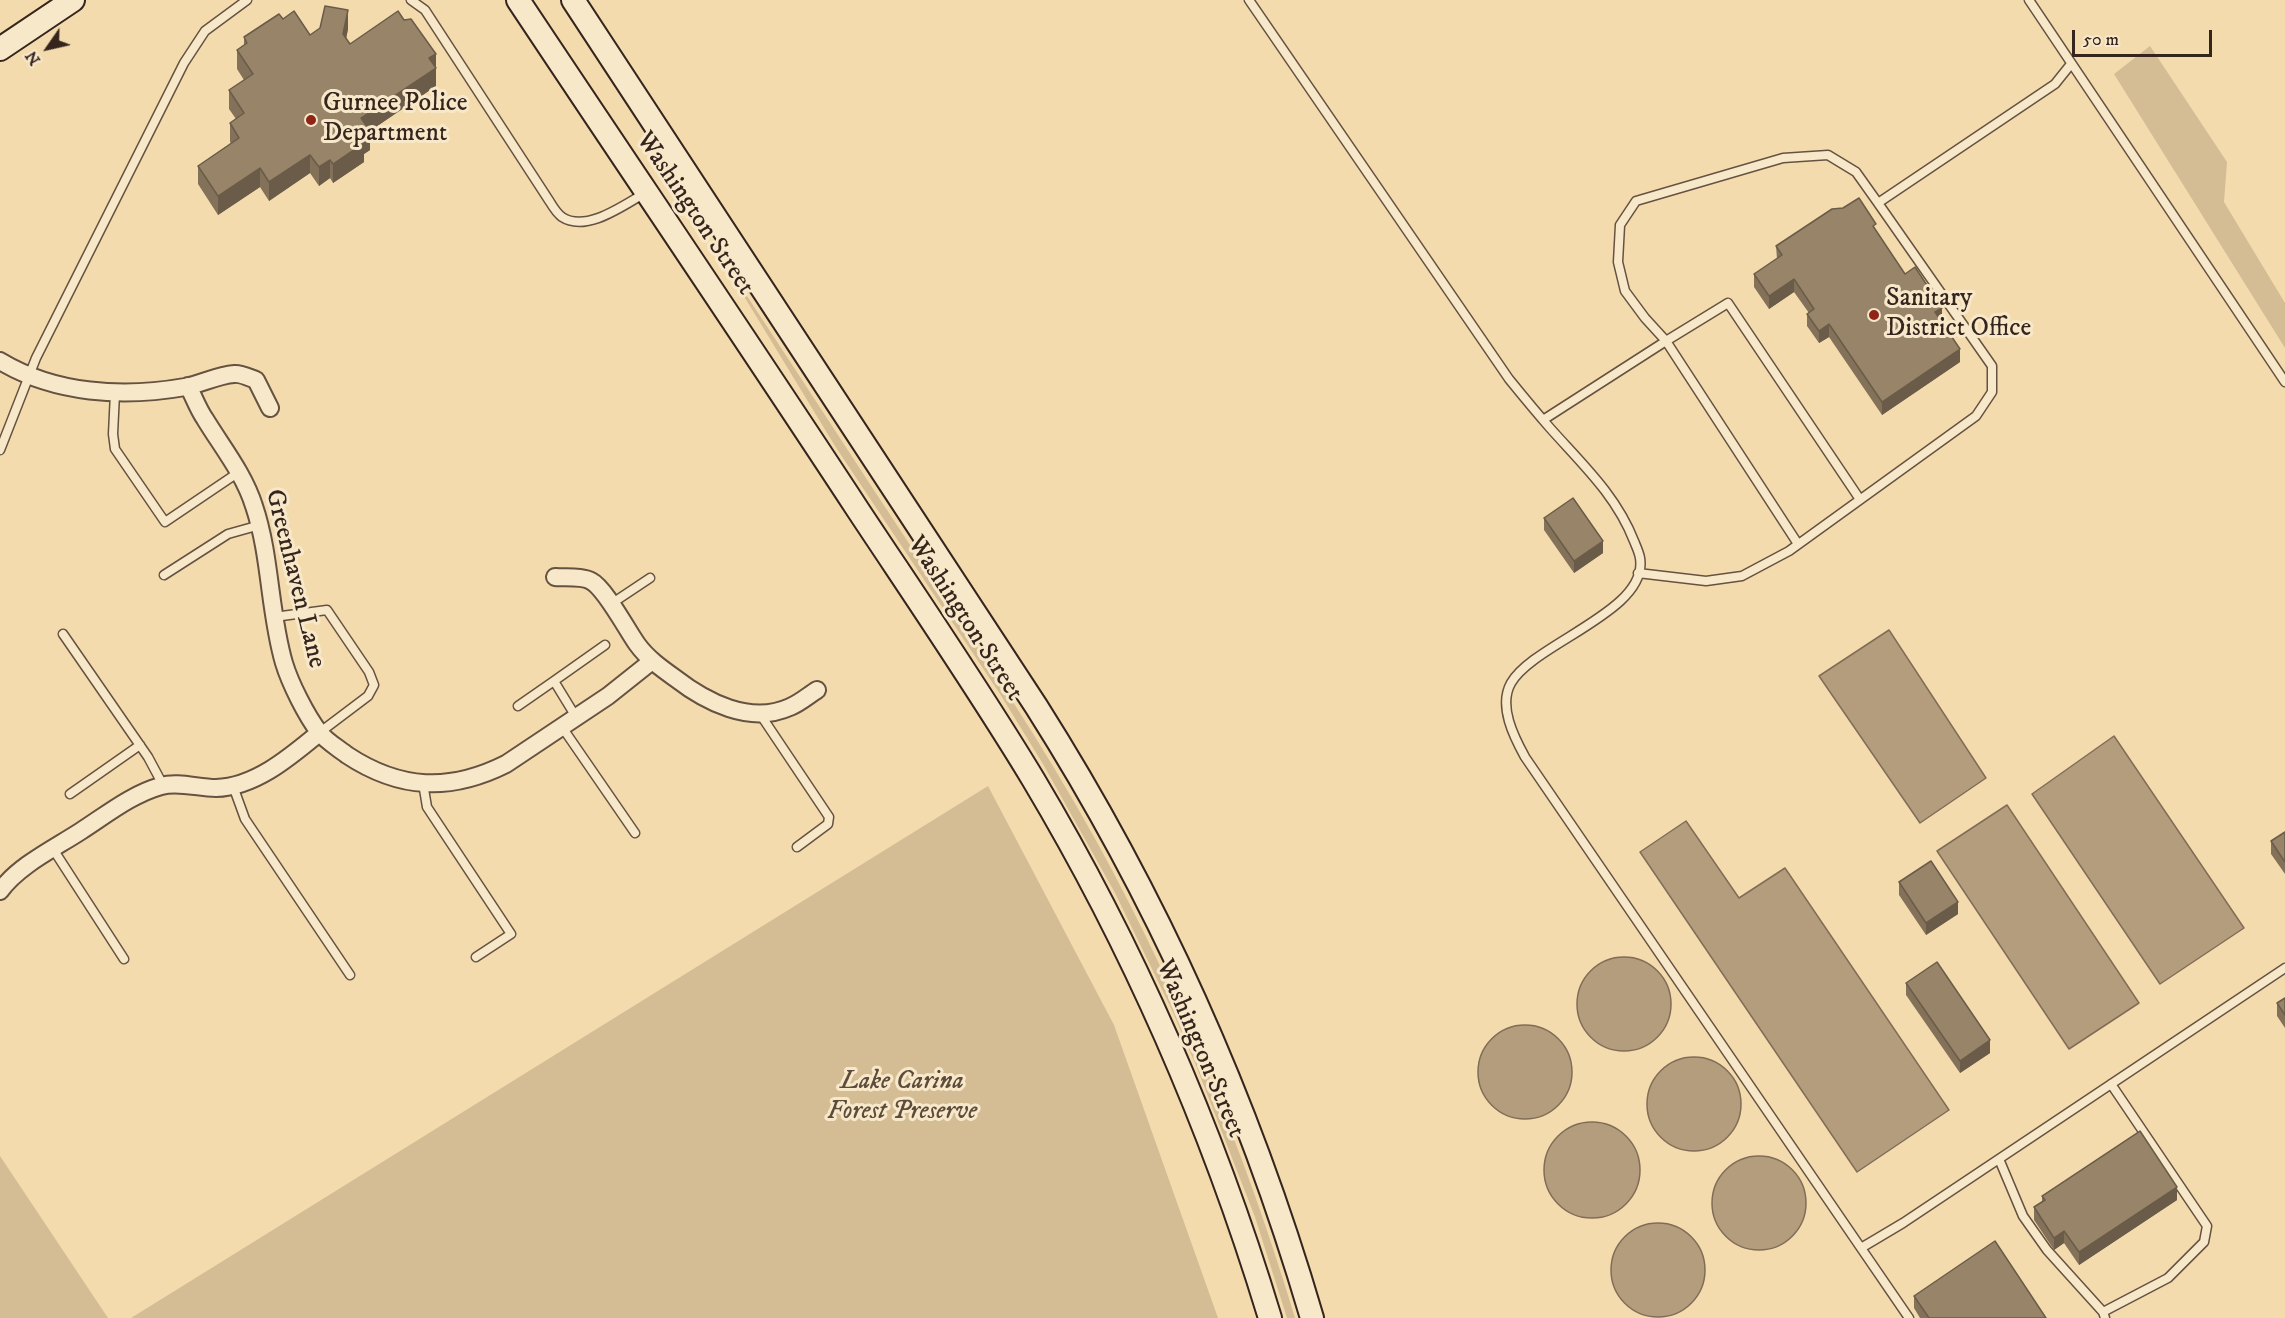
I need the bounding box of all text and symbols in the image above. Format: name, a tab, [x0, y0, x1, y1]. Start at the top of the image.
north arrow	[18, 18, 78, 78]
scale bar	[2075, 18, 2214, 56]
text: 50 m	[2083, 29, 2119, 51]
text: N	[21, 47, 45, 69]
place label: Gurnee Police Department	[323, 89, 468, 150]
marker: Gurnee Police Department	[304, 113, 318, 127]
street label: Washington Street	[628, 126, 760, 302]
place label: Sanitary District Office	[1886, 284, 2031, 346]
marker: Sanitary District Office	[1867, 308, 1881, 322]
street label: Greenhaven Lane	[257, 486, 331, 672]
street label: Washington Street	[899, 531, 1029, 707]
street label: Washington Street	[1147, 955, 1251, 1143]
park label: Lake Carina Forest Preserve	[827, 1067, 977, 1128]

